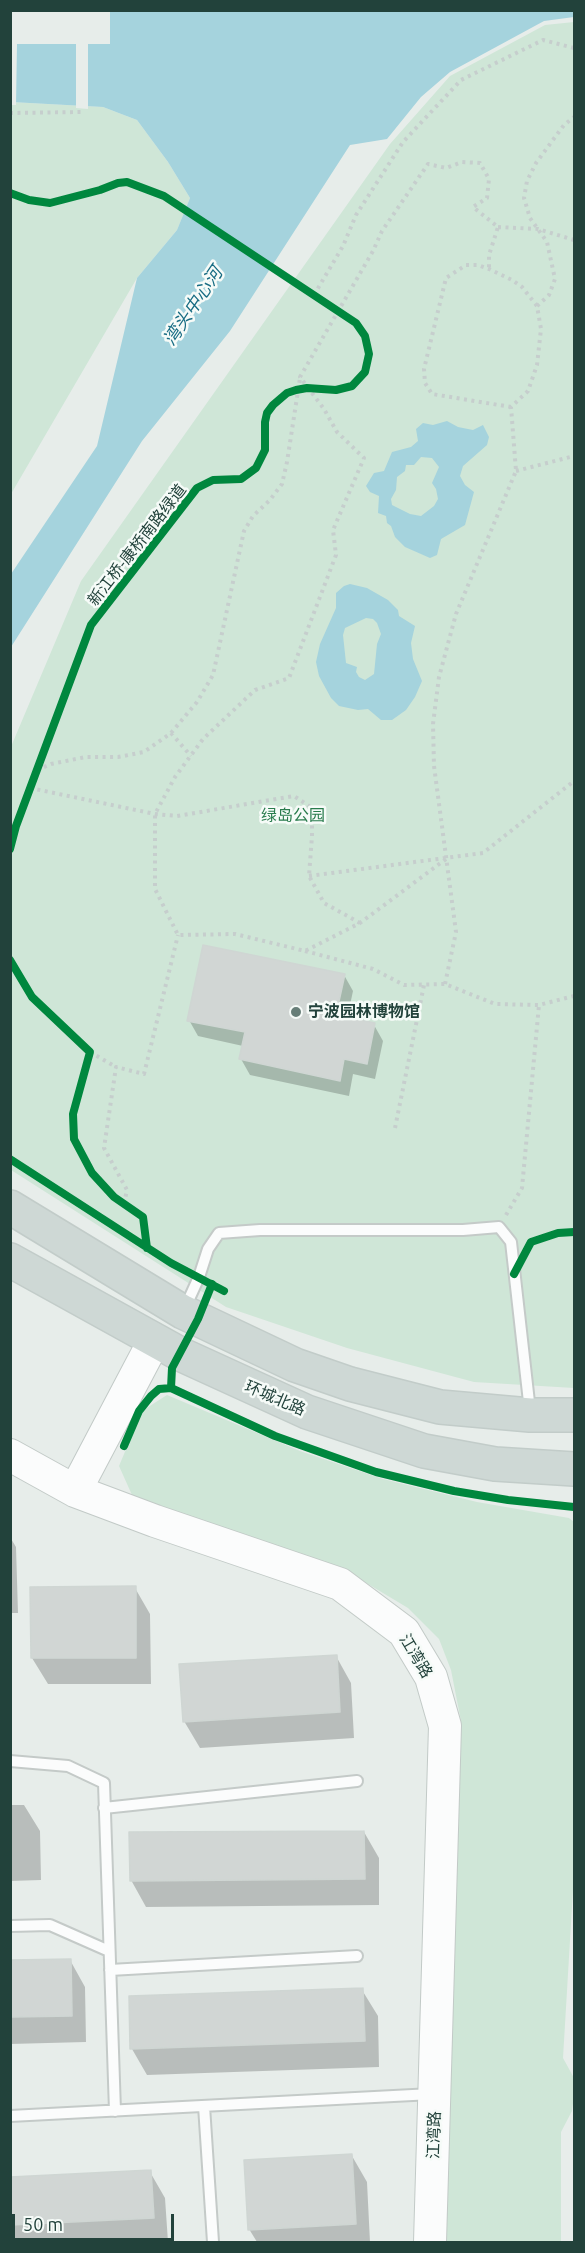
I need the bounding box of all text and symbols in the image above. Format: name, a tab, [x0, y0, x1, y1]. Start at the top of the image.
water label: 湾头中心河	[159, 263, 227, 349]
street label: 新江桥-康桥南路绿道	[84, 481, 190, 609]
park label: 绿岛公园	[261, 806, 325, 826]
place label: 宁波园林博物馆	[308, 1002, 420, 1022]
marker: 宁波园林博物馆	[289, 1005, 303, 1019]
street label: 环城北路	[242, 1377, 308, 1419]
street label: 江湾路	[395, 1630, 437, 1682]
street label: 江湾路	[424, 2111, 444, 2159]
scale bar	[15, 2202, 177, 2240]
text: 50 m	[23, 2214, 63, 2234]

